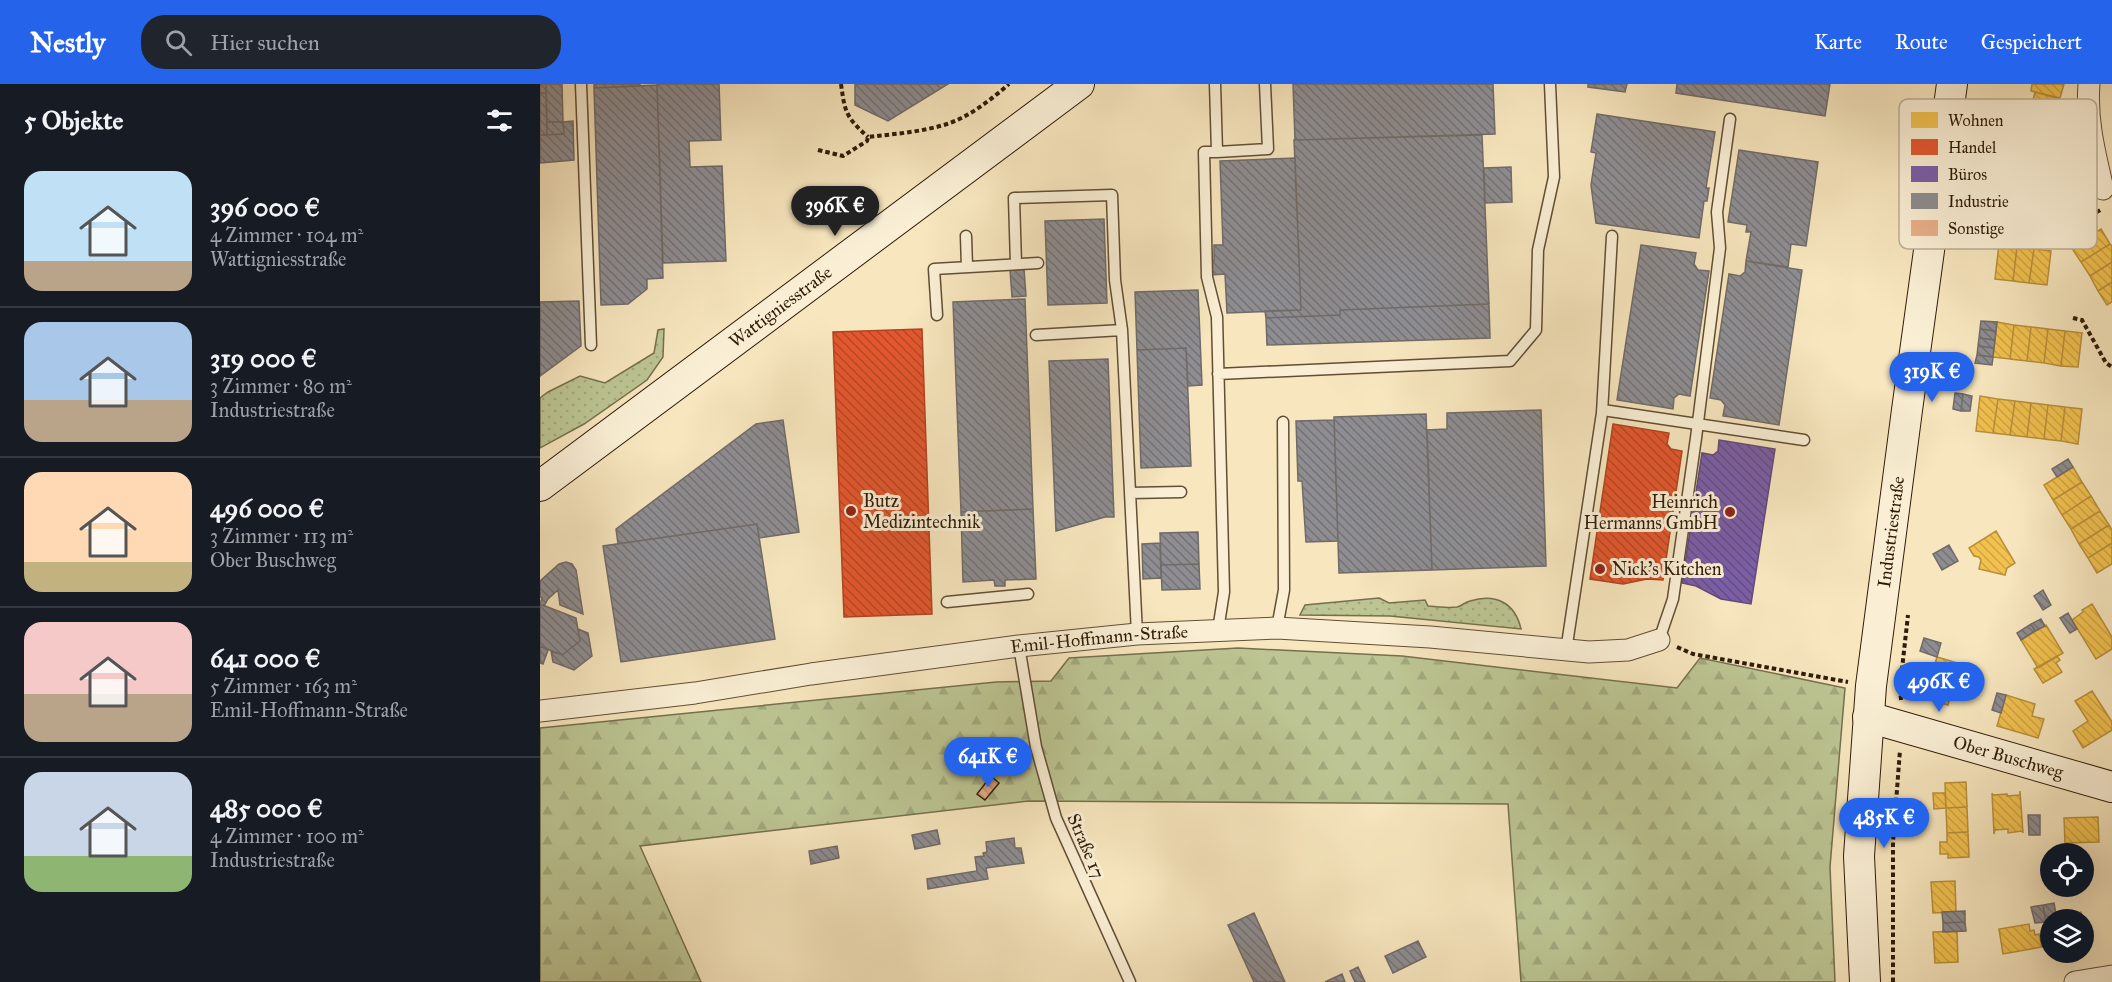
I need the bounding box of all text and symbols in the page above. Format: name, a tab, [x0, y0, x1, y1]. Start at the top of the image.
search box	[141, 15, 561, 69]
text: Nestly	[30, 25, 105, 60]
icon: search	[162, 26, 195, 59]
text: Hier suchen	[210, 29, 320, 56]
text: Karte	[1814, 29, 1862, 55]
text: Route	[1895, 29, 1948, 55]
text: Gespeichert	[1981, 29, 2082, 55]
legend	[1899, 99, 2097, 249]
text: 5 Objekte	[24, 104, 123, 136]
icon: filters	[483, 104, 516, 137]
text: Wohnen	[1948, 111, 2004, 130]
text: Handel	[1948, 138, 1997, 157]
text: Büros	[1948, 165, 1987, 184]
pin: 396K €	[786, 186, 884, 237]
text: 396 000 €	[210, 191, 320, 223]
text: Industrie	[1948, 192, 2009, 211]
text: 396K €	[805, 193, 865, 217]
icon: home	[72, 195, 144, 267]
text: Sonstige	[1948, 219, 2004, 239]
text: 4 Zimmer · 104 m²	[210, 223, 363, 247]
text: Wattigniesstraße	[210, 247, 346, 271]
street label: Wattigniesstraße	[725, 261, 836, 352]
text: 319 000 €	[210, 342, 317, 374]
icon: home	[72, 346, 144, 418]
pin: 319K €	[1883, 352, 1981, 403]
text: 319K €	[1903, 359, 1961, 383]
text: 3 Zimmer · 80 m²	[210, 374, 352, 398]
text: Industriestraße	[210, 398, 335, 422]
street label: Industriestraße	[1873, 475, 1909, 589]
place label: Butz Medizintechnik	[863, 490, 981, 533]
place label: Heinrich Hermanns GmbH	[1584, 491, 1718, 534]
text: 496 000 €	[210, 492, 324, 524]
icon: home	[72, 496, 144, 568]
marker: Butz Medizintechnik	[844, 504, 858, 518]
marker: Heinrich Hermanns GmbH	[1723, 505, 1737, 519]
text: 3 Zimmer · 113 m²	[210, 524, 353, 548]
text: Ober Buschweg	[210, 548, 336, 572]
place label: Nick's Kitchen	[1612, 558, 1722, 580]
marker: Nick's Kitchen	[1593, 562, 1607, 576]
street label: Emil-Hoffmann-Straße	[1009, 621, 1188, 658]
text: 641 000 €	[210, 642, 320, 674]
icon: home	[72, 646, 144, 718]
pin: 496K €	[1890, 662, 1988, 713]
text: 496K €	[1908, 669, 1970, 693]
text: 5 Zimmer · 163 m²	[210, 674, 357, 698]
text: Emil-Hoffmann-Straße	[210, 698, 408, 722]
street label: Ober Buschweg	[1951, 731, 2067, 785]
pin: 641K €	[939, 737, 1037, 788]
text: 641K €	[958, 744, 1018, 768]
text: 485 000 €	[210, 792, 323, 824]
icon: home	[72, 796, 144, 868]
pin: 485K €	[1835, 798, 1933, 849]
text: 485K €	[1853, 805, 1915, 829]
street label: Straße 17	[1062, 810, 1110, 882]
text: 4 Zimmer · 100 m²	[210, 824, 364, 848]
map controls	[2040, 843, 2094, 963]
button: locate	[2040, 843, 2094, 897]
text: Industriestraße	[210, 848, 335, 872]
button: layers	[2040, 909, 2094, 963]

